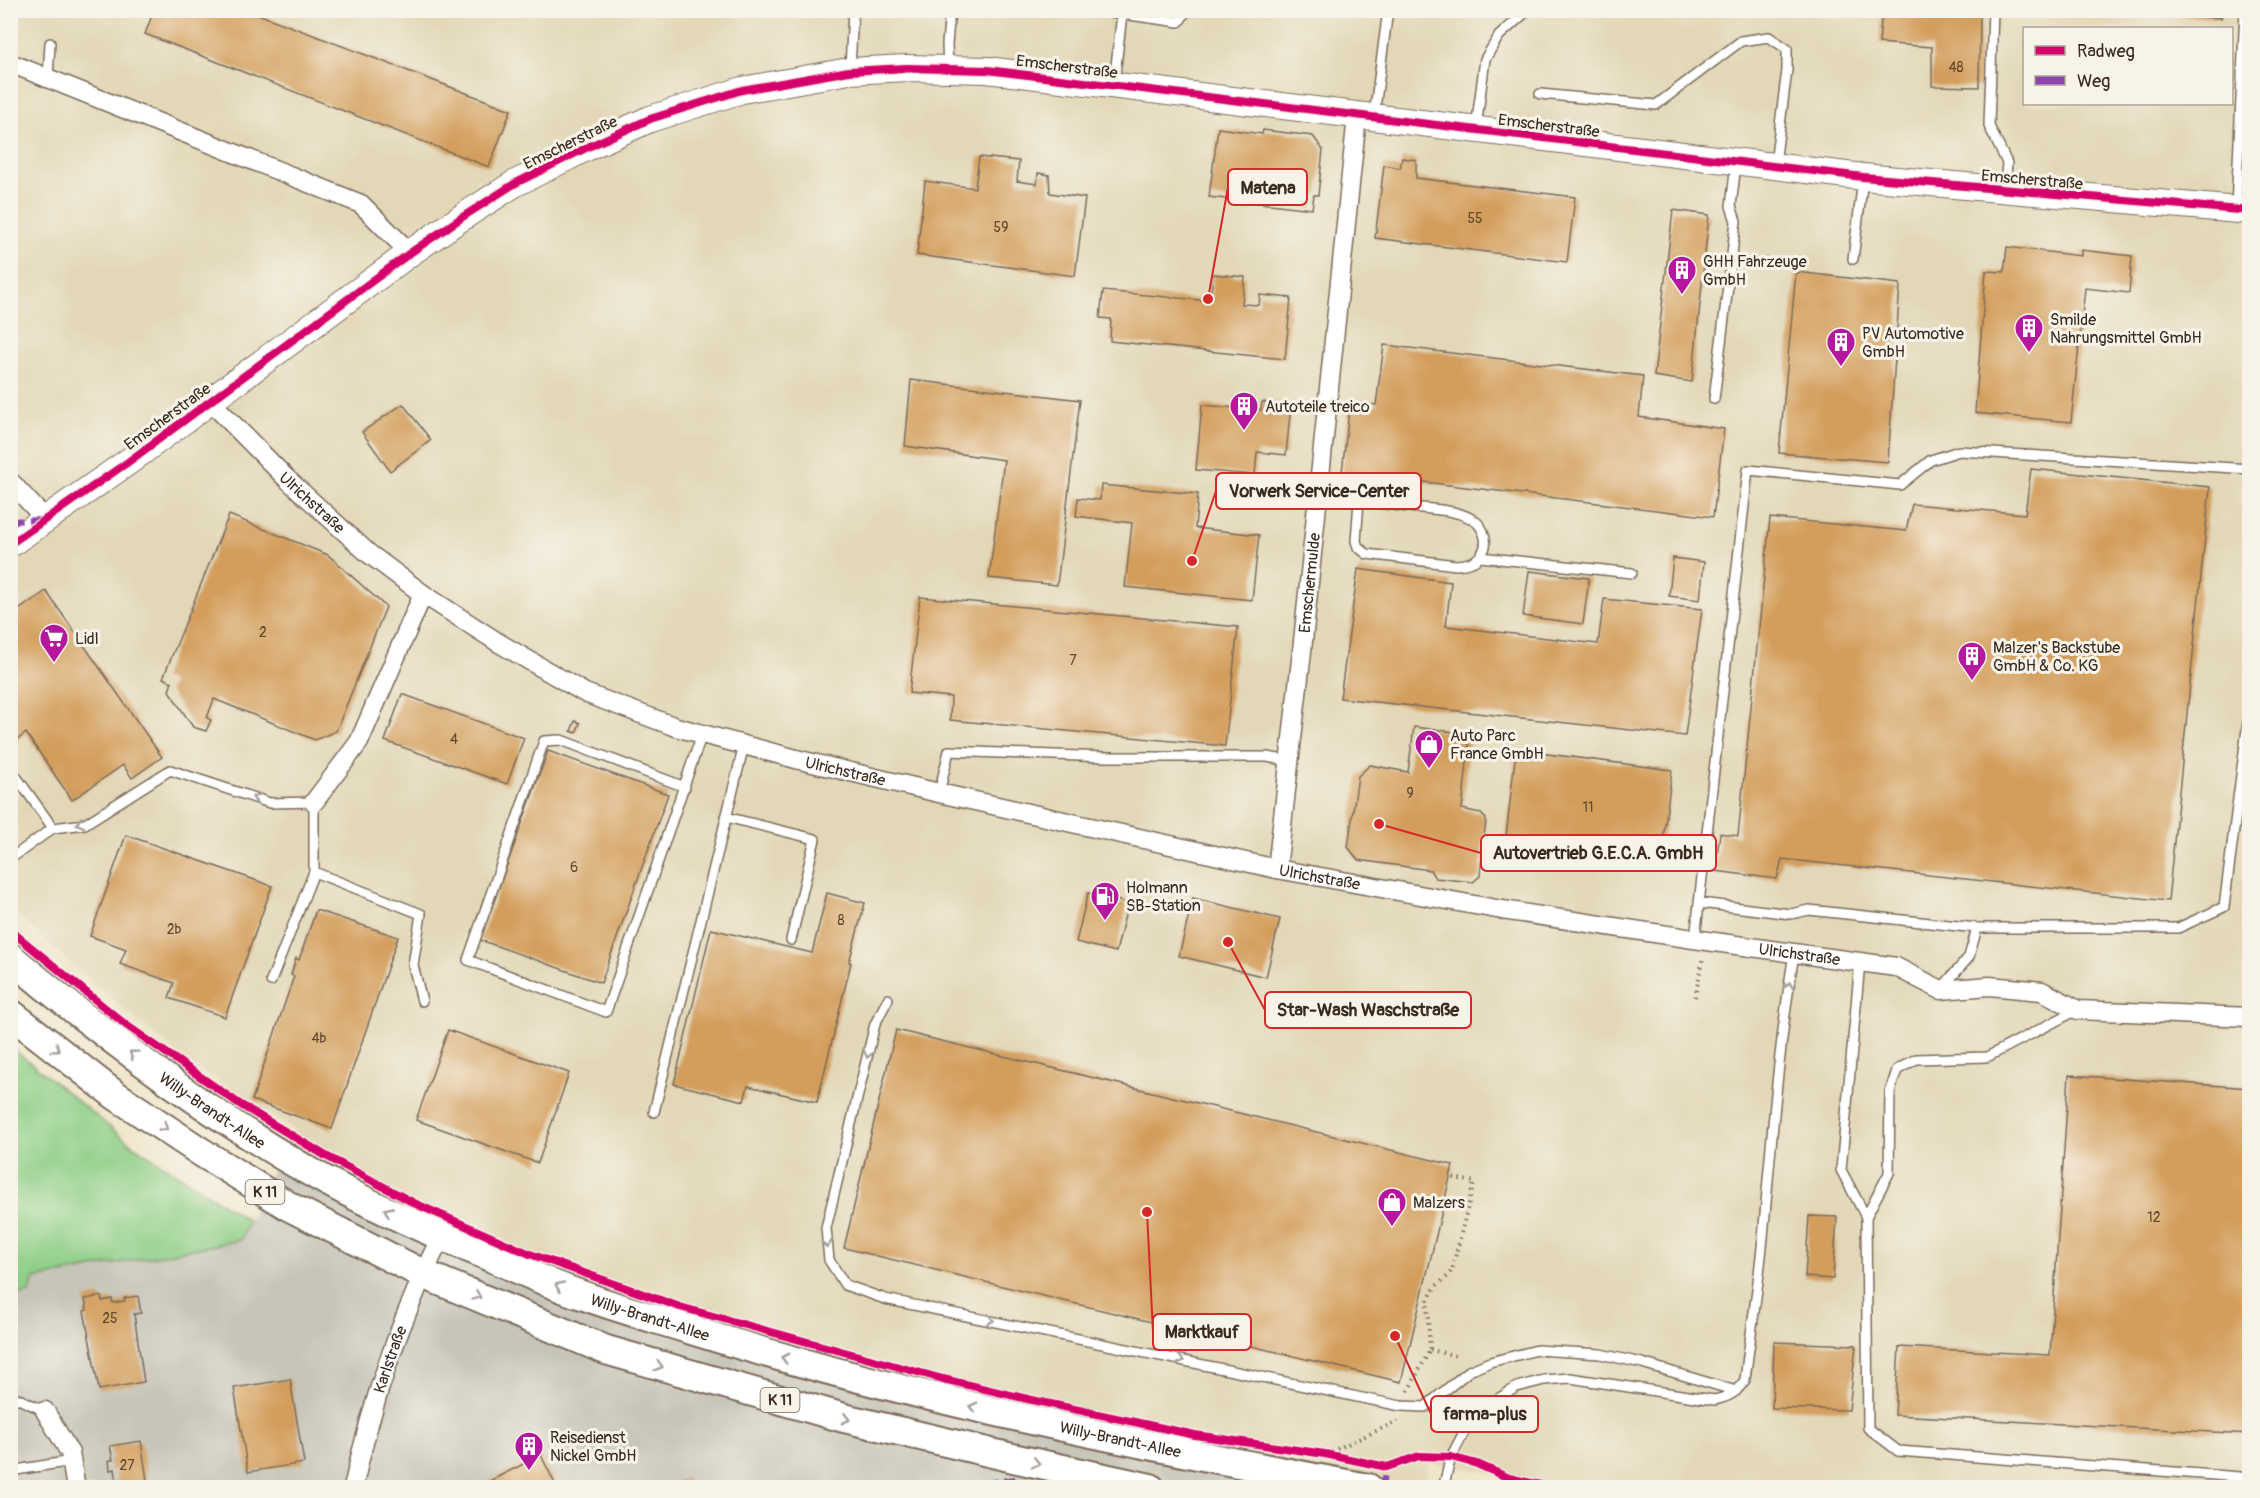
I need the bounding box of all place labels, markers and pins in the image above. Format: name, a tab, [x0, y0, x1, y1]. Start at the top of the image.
callout: Matena	[1228, 169, 1307, 205]
place label: GHH Fahrzeuge GmbH	[1703, 252, 1807, 290]
building icon: GHH Fahrzeuge GmbH	[1666, 254, 1698, 296]
place label: Smilde Nahrungsmittel GmbH	[2050, 310, 2202, 348]
building icon: Smilde Nahrungsmittel GmbH	[2013, 312, 2045, 354]
place label: PV Automotive GmbH	[1862, 324, 1964, 362]
building icon: PV Automotive GmbH	[1825, 326, 1857, 368]
building icon: Autoteile treico	[1228, 390, 1260, 432]
place label: Autoteile treico	[1265, 397, 1370, 417]
callout: Vorwerk Service-Center	[1216, 473, 1421, 509]
supermarket icon: Lidl	[38, 622, 70, 664]
place label: Lidl	[75, 629, 99, 649]
place label: Malzer's Backstube GmbH & Co. KG	[1993, 638, 2120, 676]
building icon: Malzer's Backstube GmbH & Co. KG	[1956, 640, 1988, 682]
place label: Auto Parc France GmbH	[1450, 726, 1544, 764]
shop icon: Auto Parc France GmbH	[1413, 728, 1445, 770]
callout: Autovertrieb G.E.C.A. GmbH	[1481, 835, 1716, 871]
place label: Holmann SB-Station	[1126, 878, 1201, 916]
fuel station icon: Holmann SB-Station	[1089, 880, 1121, 922]
callout: Star-Wash Waschstraße	[1265, 992, 1471, 1028]
shop icon: Malzers	[1376, 1186, 1408, 1228]
place label: Malzers	[1413, 1193, 1465, 1213]
callout: Marktkauf	[1153, 1314, 1251, 1350]
callout: farma-plus	[1431, 1396, 1538, 1432]
place label: Reisedienst Nickel GmbH	[550, 1428, 636, 1466]
building icon: Reisedienst Nickel GmbH	[513, 1430, 545, 1472]

